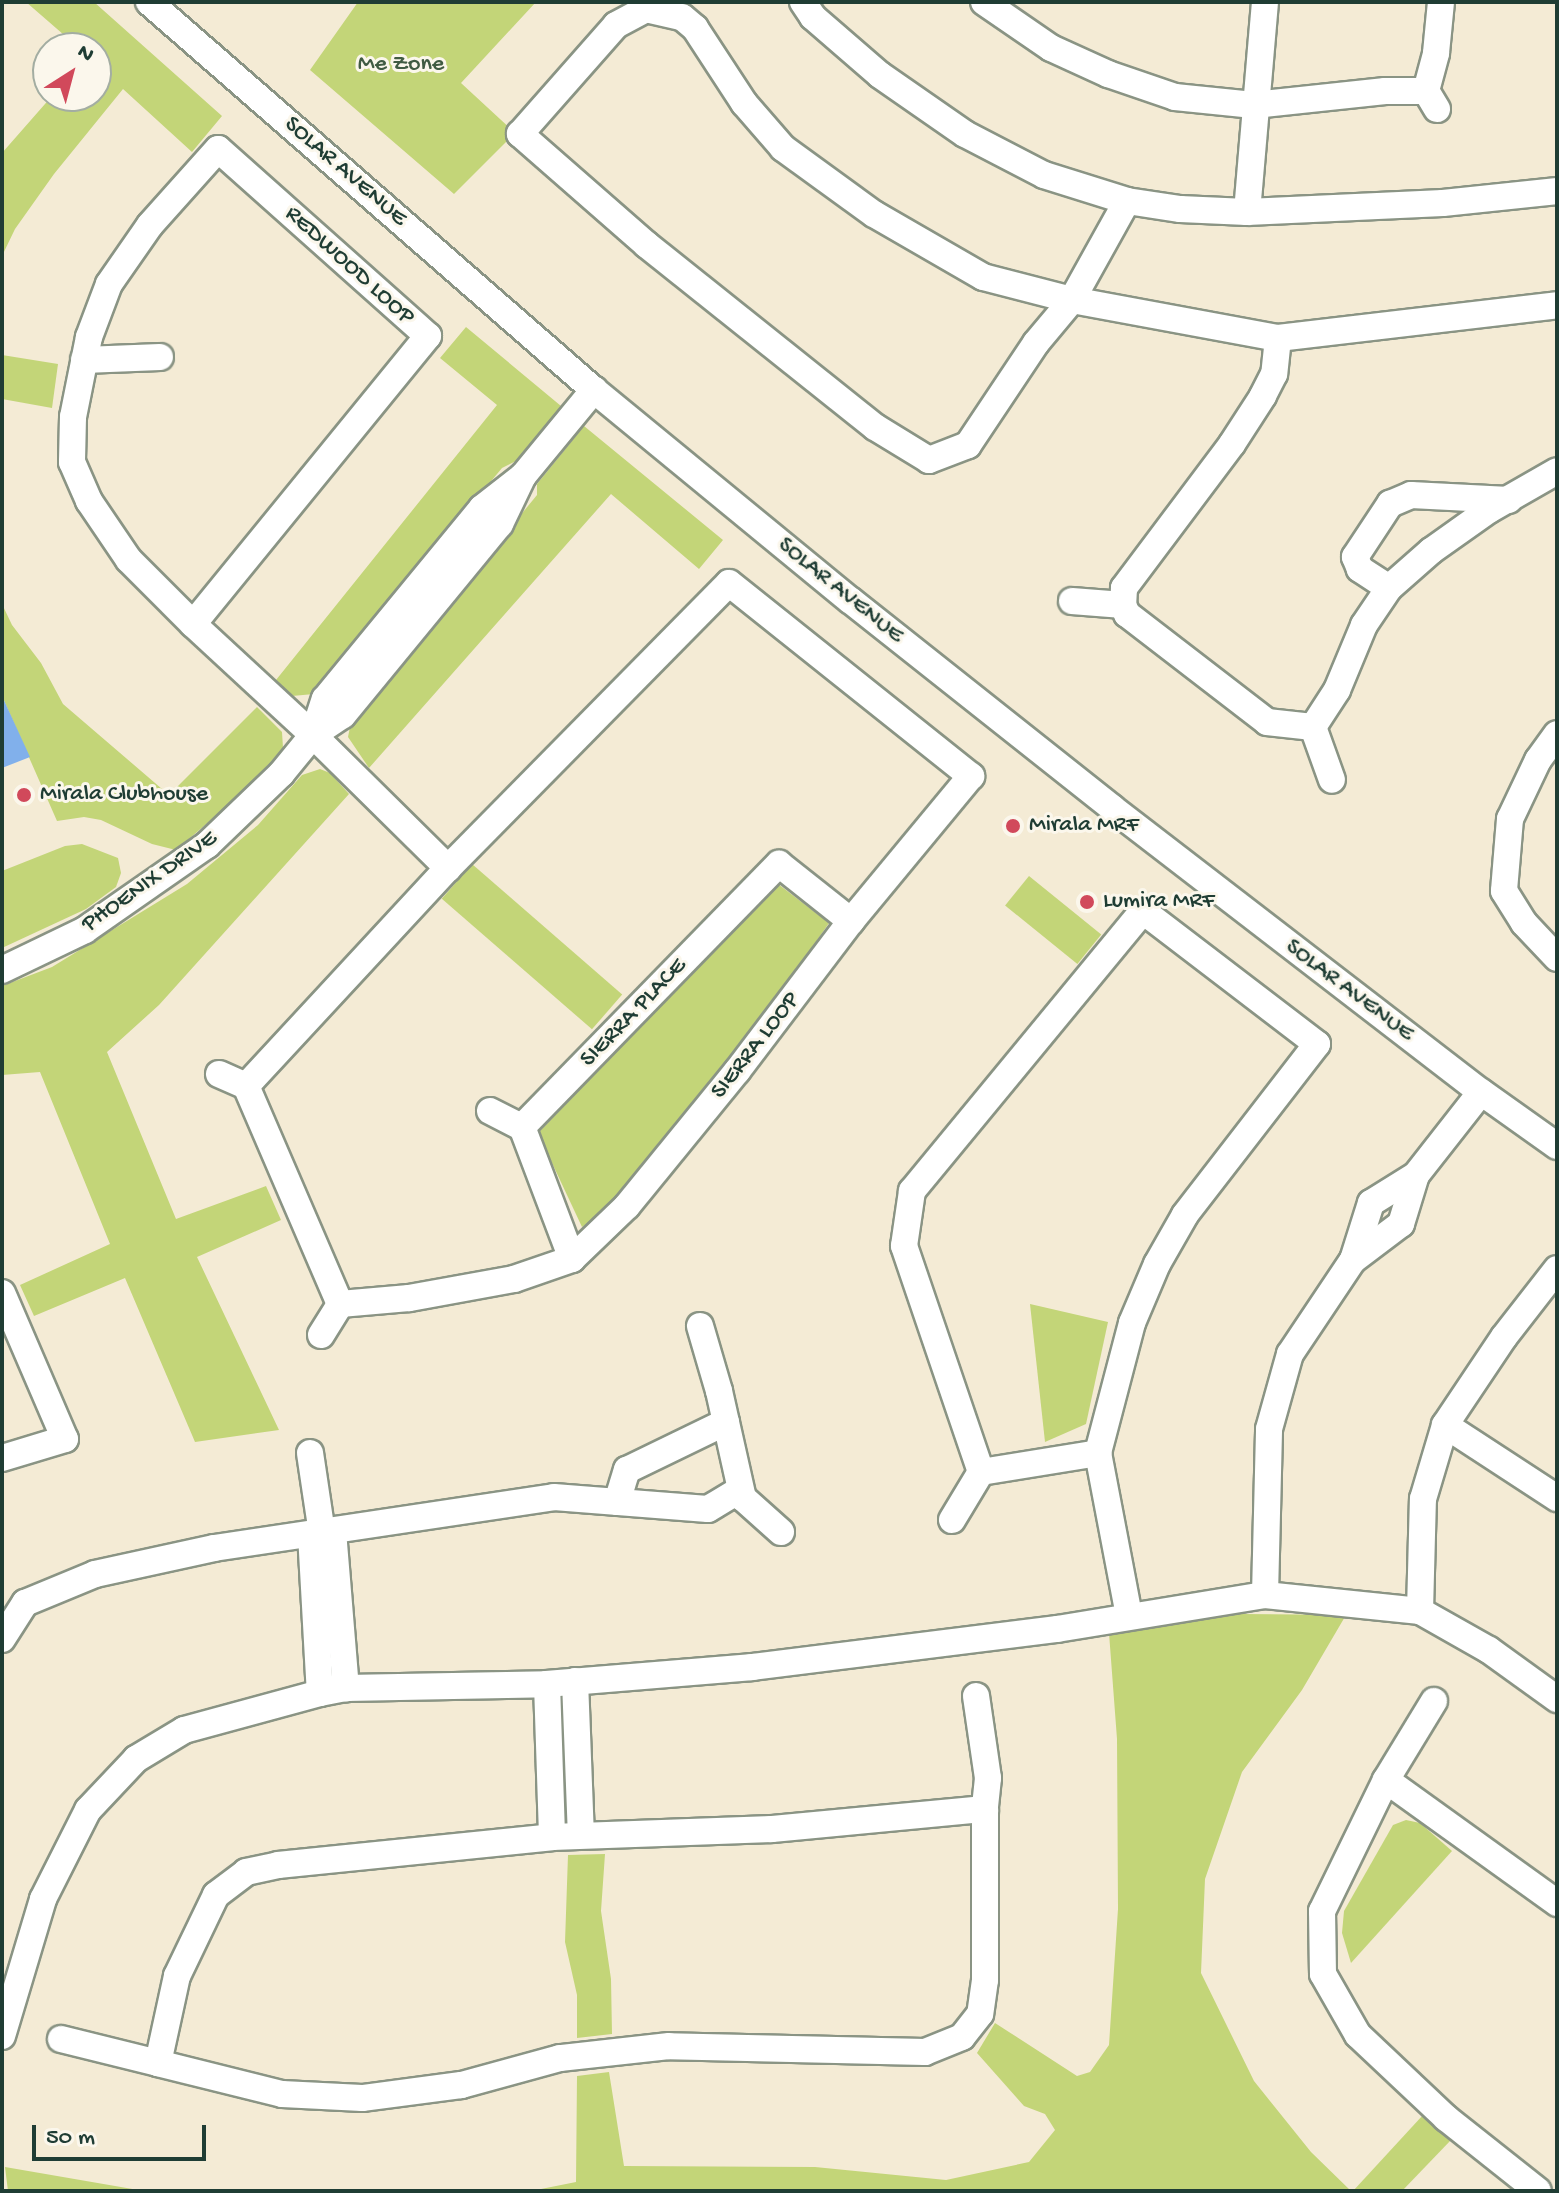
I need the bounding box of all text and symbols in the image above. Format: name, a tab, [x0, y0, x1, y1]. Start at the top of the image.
north arrow	[32, 32, 112, 112]
text: N	[71, 39, 98, 69]
park label: Me Zone	[358, 51, 444, 79]
street label: SOLAR AVENUE	[278, 111, 412, 233]
street label: REDWOOD LOOP	[278, 200, 420, 332]
street label: SOLAR AVENUE	[771, 531, 909, 651]
place label: Mirala Clubhouse	[40, 781, 208, 809]
marker: Mirala Clubhouse	[15, 786, 33, 804]
place label: Mirala MRF	[1029, 812, 1138, 840]
marker: Mirala MRF	[1004, 817, 1022, 835]
street label: PHOENIX DRIVE	[77, 825, 223, 939]
place label: Lumira MRF	[1103, 888, 1214, 916]
marker: Lumira MRF	[1078, 893, 1096, 911]
street label: SOLAR AVENUE	[1279, 933, 1419, 1049]
street label: SIERRA PLACE	[575, 952, 693, 1074]
street label: SIERRA LOOP	[705, 987, 807, 1105]
scale bar	[36, 2109, 210, 2159]
text: 50 m	[46, 2124, 95, 2153]

